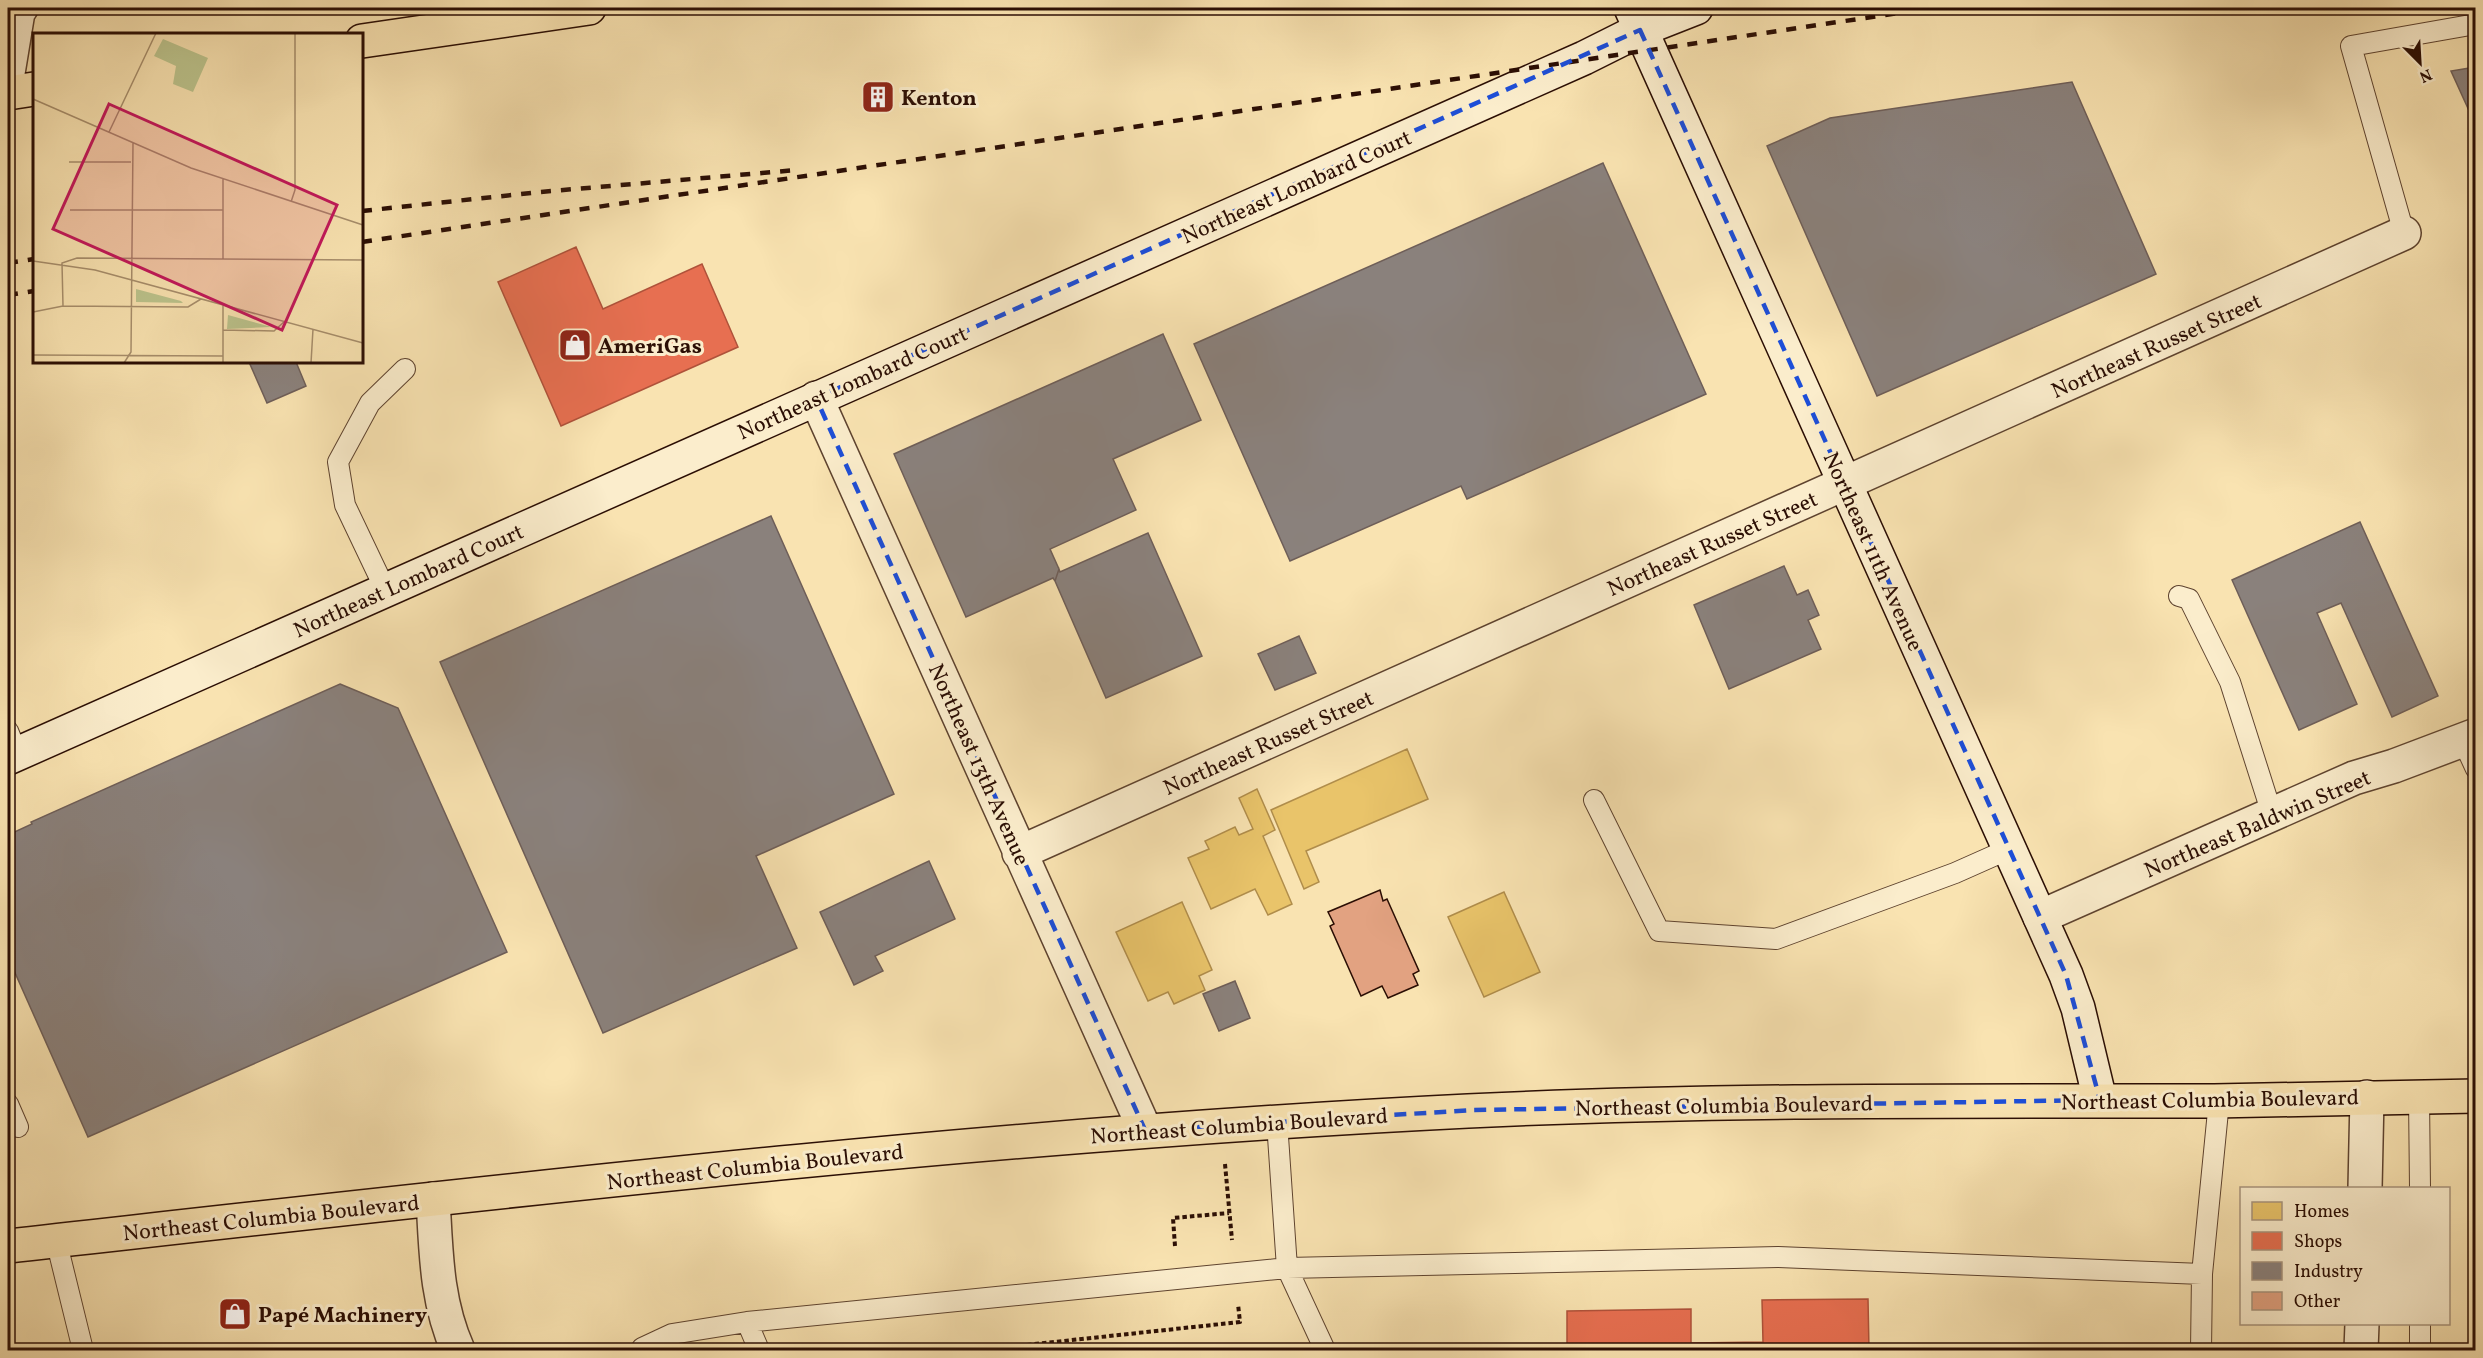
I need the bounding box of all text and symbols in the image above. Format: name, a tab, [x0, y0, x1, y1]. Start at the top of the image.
inset map	[33, 33, 363, 363]
north arrow	[2390, 33, 2450, 93]
text: N	[2415, 62, 2435, 87]
building icon: Kenton	[860, 79, 896, 115]
place label: Kenton	[901, 84, 977, 115]
street label: Northeast Lombard Court	[1177, 123, 1417, 253]
street label: Northeast Russet Street	[2047, 287, 2267, 408]
street label: Northeast Lombard Court	[733, 319, 973, 449]
shop icon: AmeriGas	[557, 327, 593, 363]
place label: AmeriGas	[598, 332, 702, 363]
street label: Northeast 11th Avenue	[1814, 447, 1930, 657]
street label: Northeast Russet Street	[1603, 485, 1823, 606]
street label: Northeast Lombard Court	[289, 517, 529, 647]
street label: Northeast 13th Avenue	[919, 659, 1036, 871]
street label: Northeast Russet Street	[1159, 684, 1379, 805]
street label: Northeast Baldwin Street	[2140, 763, 2376, 887]
street label: Northeast Columbia Boulevard	[2061, 1083, 2359, 1120]
street label: Northeast Columbia Boulevard	[1575, 1089, 1873, 1126]
street label: Northeast Columbia Boulevard	[1089, 1102, 1389, 1153]
street label: Northeast Columbia Boulevard	[605, 1137, 905, 1199]
legend	[2240, 1187, 2450, 1325]
street label: Northeast Columbia Boulevard	[121, 1188, 421, 1250]
text: Homes	[2294, 1200, 2349, 1225]
text: Shops	[2294, 1230, 2342, 1255]
text: Industry	[2294, 1260, 2363, 1285]
text: Other	[2294, 1290, 2341, 1315]
shop icon: Papé Machinery	[217, 1296, 253, 1332]
place label: Papé Machinery	[258, 1301, 428, 1332]

